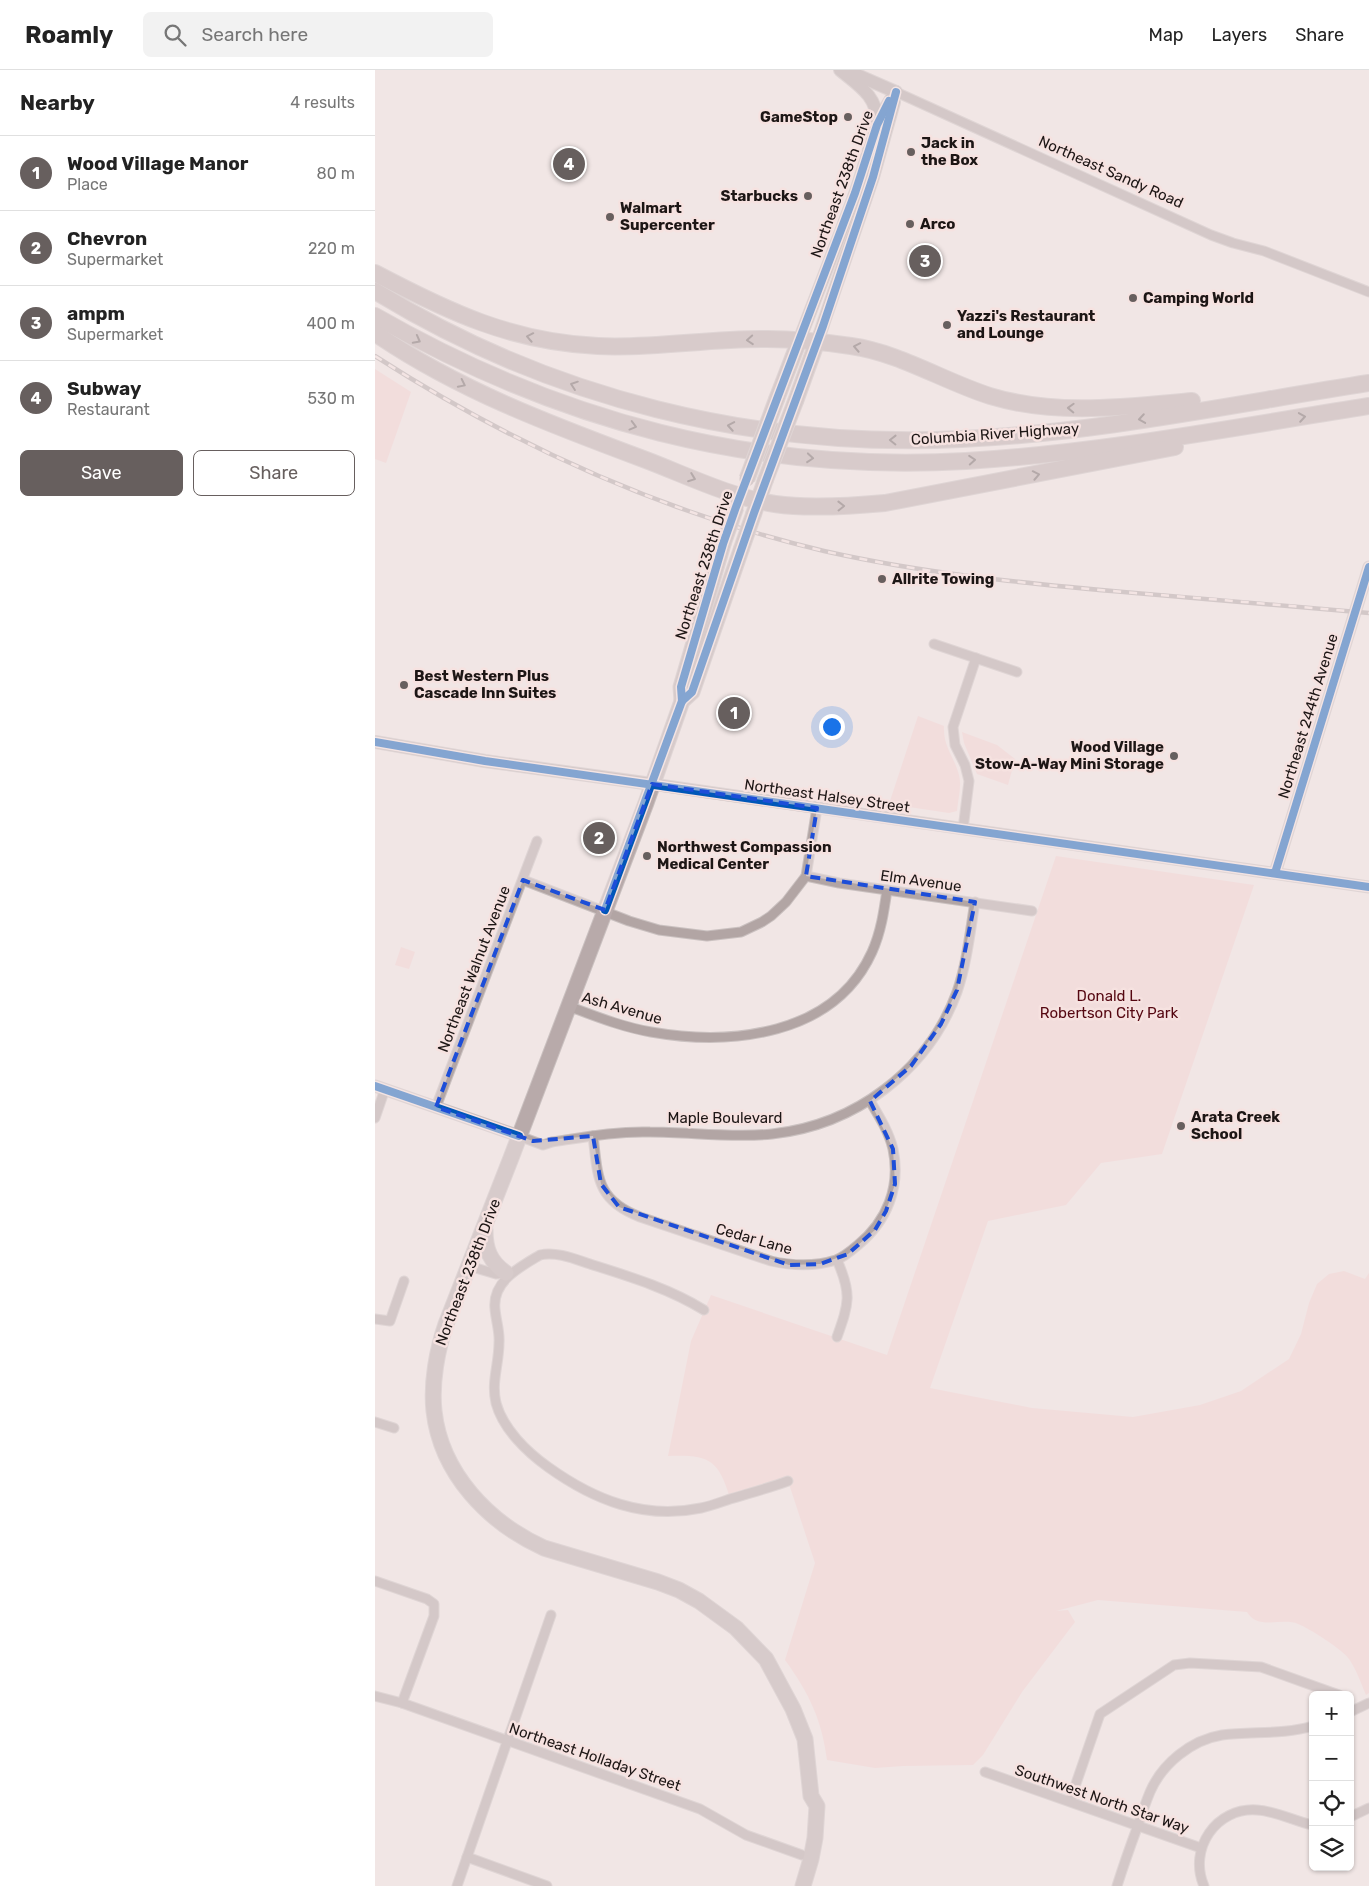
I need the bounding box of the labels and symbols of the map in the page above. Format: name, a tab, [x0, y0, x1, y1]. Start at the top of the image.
place label: GameStop	[760, 108, 838, 126]
street label: Northeast 238th Drive	[807, 108, 877, 260]
marker: GameStop	[842, 111, 854, 123]
street label: Northeast Sandy Road	[1036, 132, 1186, 212]
place label: Jack in the Box	[921, 134, 978, 169]
pin: 4	[553, 145, 585, 183]
marker: Jack in the Box	[905, 146, 917, 158]
place label: Starbucks	[721, 187, 798, 205]
marker: Starbucks	[802, 190, 814, 202]
place label: Walmart Supercenter	[620, 199, 715, 234]
marker: Walmart Supercenter	[604, 211, 616, 223]
place label: Arco	[920, 215, 956, 233]
marker: Arco	[904, 218, 916, 230]
pin: 3	[909, 242, 941, 280]
place label: Camping World	[1143, 289, 1254, 307]
marker: Camping World	[1127, 292, 1139, 304]
place label: Yazzi's Restaurant and Lounge	[957, 307, 1095, 342]
marker: Yazzi's Restaurant and Lounge	[941, 319, 953, 331]
one-way arrow	[526, 333, 535, 343]
one-way arrow	[412, 334, 421, 344]
one-way arrow	[746, 334, 754, 345]
one-way arrow	[853, 342, 862, 353]
one-way arrow	[457, 378, 466, 388]
one-way arrow	[570, 381, 579, 391]
one-way arrow	[1066, 403, 1074, 413]
one-way arrow	[1297, 412, 1306, 422]
one-way arrow	[1137, 413, 1145, 424]
street label: Columbia River Highway	[910, 419, 1080, 449]
one-way arrow	[629, 420, 637, 431]
one-way arrow	[727, 421, 736, 431]
one-way arrow	[889, 435, 896, 445]
one-way arrow	[806, 452, 814, 463]
one-way arrow	[968, 455, 976, 466]
one-way arrow	[1032, 470, 1041, 480]
one-way arrow	[687, 472, 695, 482]
street label: Northeast 238th Drive	[671, 488, 737, 642]
one-way arrow	[838, 501, 846, 511]
place label: Allrite Towing	[892, 570, 994, 588]
marker: Allrite Towing	[876, 573, 888, 585]
street label: Northeast 244th Avenue	[1274, 631, 1342, 801]
place label: Best Western Plus Cascade Inn Suites	[414, 667, 556, 702]
marker: Best Western Plus Cascade Inn Suites	[398, 679, 410, 691]
pin: 1	[718, 694, 750, 732]
your location	[819, 714, 845, 740]
place label: Wood Village Stow-A-Way Mini Storage	[975, 738, 1164, 773]
marker: Wood Village Stow-A-Way Mini Storage	[1168, 750, 1180, 762]
street label: Northeast Halsey Street	[743, 775, 911, 817]
pin: 2	[583, 819, 615, 857]
place label: Northwest Compassion Medical Center	[657, 838, 832, 873]
marker: Northwest Compassion Medical Center	[641, 850, 653, 862]
street label: Elm Avenue	[879, 866, 963, 896]
street label: Northeast Walnut Avenue	[434, 883, 514, 1055]
park label: Donald L. Robertson City Park	[1040, 987, 1179, 1022]
street label: Ash Avenue	[580, 988, 664, 1028]
place label: Arata Creek School	[1191, 1108, 1280, 1143]
street label: Maple Boulevard	[667, 1109, 783, 1127]
marker: Arata Creek School	[1175, 1120, 1187, 1132]
street label: Northeast 238th Drive	[432, 1196, 504, 1348]
street label: Cedar Lane	[714, 1219, 794, 1259]
street label: Northeast Holladay Street	[507, 1719, 683, 1795]
street label: Southwest North Star Way	[1013, 1761, 1191, 1837]

